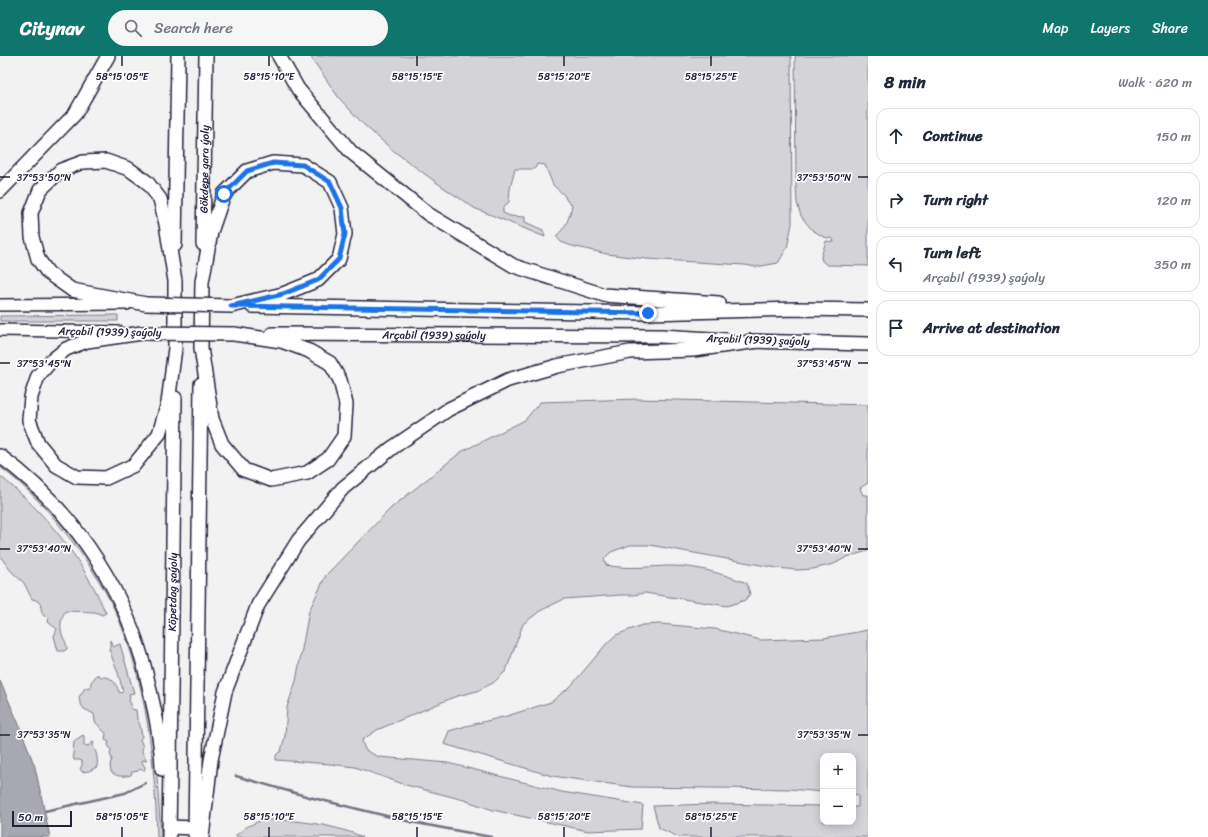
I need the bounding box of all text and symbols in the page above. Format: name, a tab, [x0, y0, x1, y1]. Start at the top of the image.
search box	[108, 10, 388, 46]
text: Citynav	[20, 12, 84, 45]
text: Search here	[154, 15, 233, 41]
text: Map	[1043, 16, 1068, 41]
text: Layers	[1090, 16, 1130, 41]
text: Share	[1152, 16, 1188, 41]
icon: search	[122, 17, 144, 39]
text: 8 min	[884, 67, 926, 97]
text: 58°15'05"E	[96, 68, 150, 86]
text: 58°15'10"E	[244, 68, 296, 86]
text: 58°15'15"E	[392, 68, 444, 86]
text: 58°15'20"E	[538, 68, 592, 86]
text: 58°15'25"E	[685, 68, 739, 86]
text: Walk · 620 m	[1118, 71, 1192, 94]
text: Continue	[923, 123, 983, 149]
street label: Gökdepe gara ýoly	[194, 124, 214, 213]
icon: ahead	[885, 125, 907, 147]
text: 150 m	[1156, 125, 1191, 148]
text: 37°53'50"N	[17, 169, 71, 187]
text: 37°53'50"N	[797, 169, 851, 187]
route start	[215, 185, 233, 203]
text: Turn right	[923, 187, 988, 213]
icon: right	[885, 189, 907, 211]
text: 120 m	[1156, 189, 1191, 212]
text: Turn left	[923, 240, 981, 266]
icon: left	[885, 253, 907, 275]
text: 350 m	[1154, 253, 1191, 276]
text: Arçabil (1939) şaýoly	[923, 266, 1045, 289]
route end	[639, 304, 657, 322]
text: Arrive at destination	[923, 315, 1060, 341]
icon: arrive	[885, 317, 907, 339]
street label: Arçabil (1939) şaýoly	[57, 322, 162, 342]
street label: Arçabil (1939) şaýoly	[381, 325, 486, 345]
street label: Arçabil (1939) şaýoly	[705, 329, 810, 351]
text: 37°53'45"N	[17, 355, 71, 373]
text: 37°53'45"N	[797, 355, 851, 373]
text: 37°53'40"N	[17, 540, 71, 558]
text: 37°53'40"N	[797, 540, 851, 558]
street label: Köpetdag şaýoly	[162, 552, 182, 632]
text: 37°53'35"N	[17, 726, 71, 744]
text: 37°53'35"N	[797, 726, 851, 744]
map controls	[820, 753, 856, 825]
button: +	[820, 753, 856, 789]
button: −	[820, 789, 856, 825]
text: 50 m	[18, 808, 43, 827]
text: 58°15'05"E	[96, 808, 150, 826]
text: 58°15'10"E	[244, 808, 296, 826]
text: 58°15'15"E	[392, 808, 444, 826]
text: 58°15'20"E	[538, 808, 592, 826]
text: 58°15'25"E	[685, 808, 739, 826]
scale bar	[12, 809, 72, 828]

